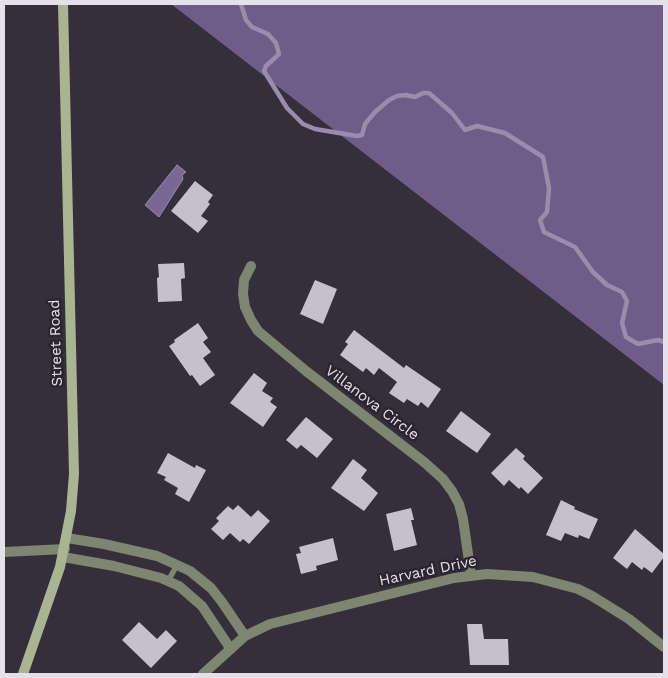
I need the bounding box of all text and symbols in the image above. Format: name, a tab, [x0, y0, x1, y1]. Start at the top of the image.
street label: Street Road	[45, 299, 67, 387]
street label: Villanova Circle	[322, 362, 422, 444]
street label: Harvard Drive	[378, 552, 478, 590]

